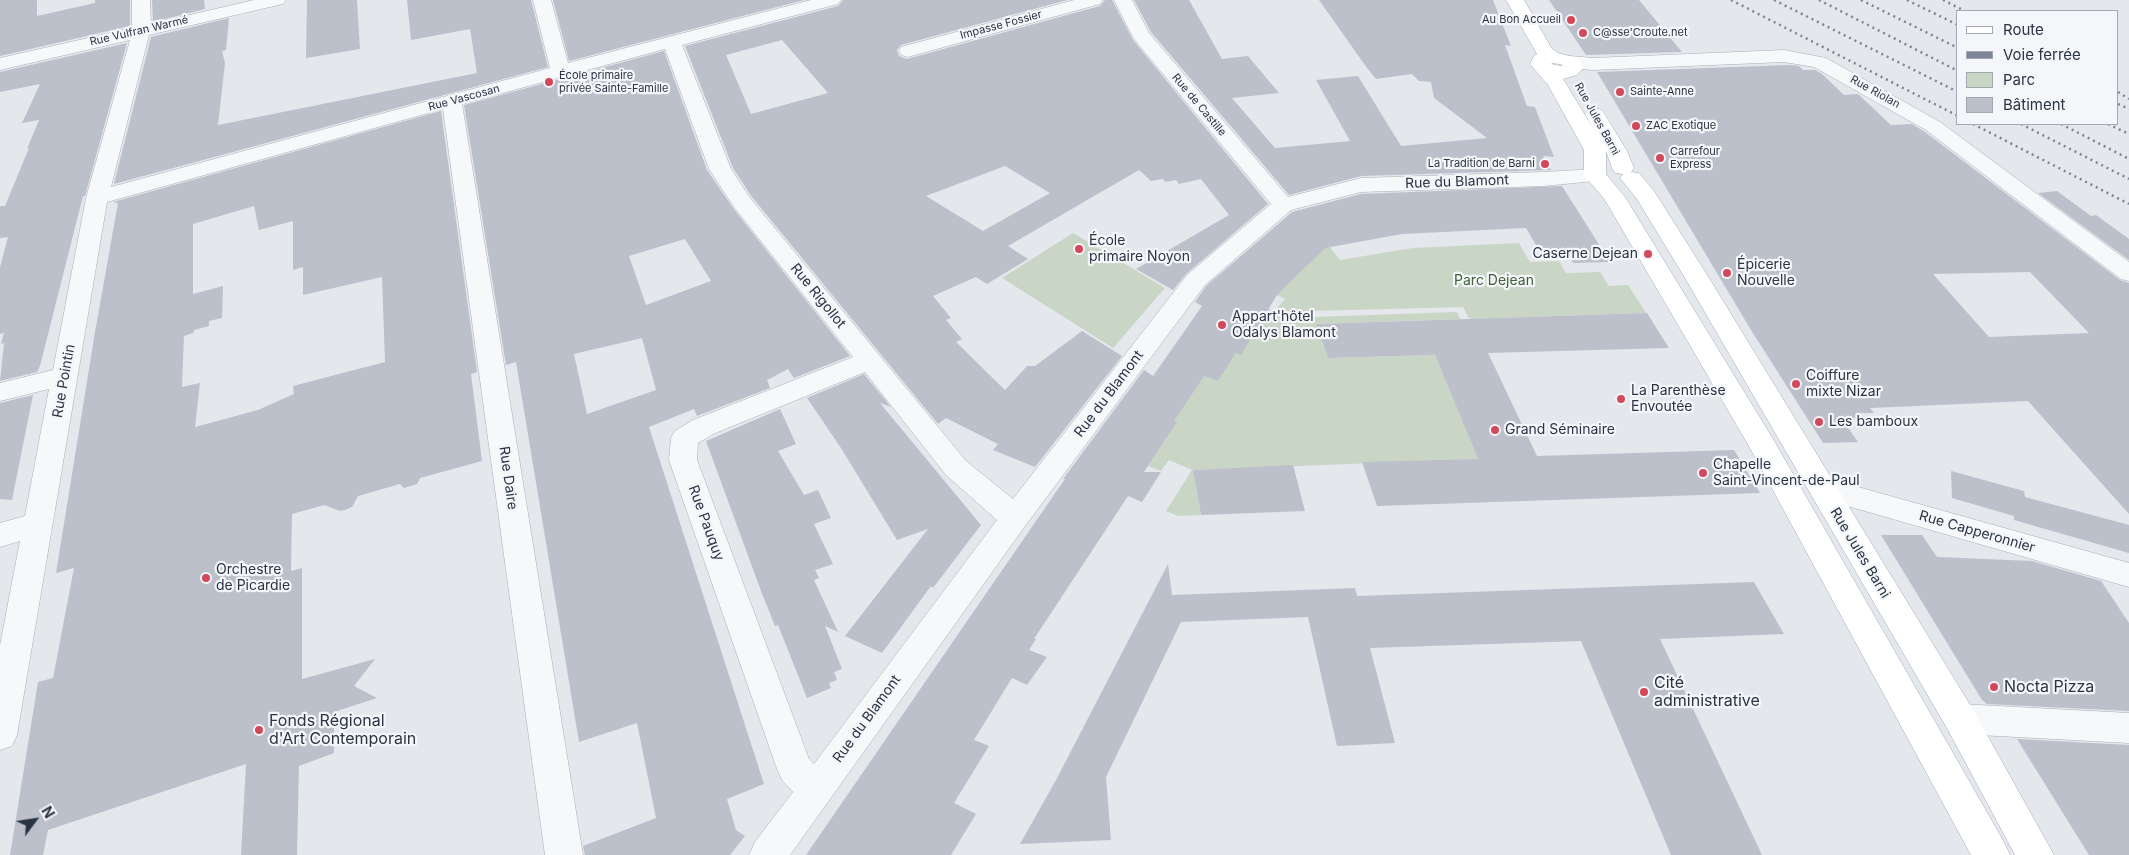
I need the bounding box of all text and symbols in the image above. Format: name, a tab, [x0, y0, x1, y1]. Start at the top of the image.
street label: Impasse Fossier	[959, 8, 1043, 42]
legend	[1956, 10, 2119, 125]
street label: Rue Vulfran Warmé	[88, 13, 190, 49]
place label: Au Bon Accueil	[1482, 13, 1561, 27]
marker: Au Bon Accueil	[1565, 14, 1577, 26]
text: Route	[2003, 20, 2044, 39]
place label: C@sse'Croute.net	[1593, 26, 1687, 40]
marker: C@sse'Croute.net	[1577, 27, 1589, 39]
text: Voie ferrée	[2003, 45, 2081, 64]
place label: École primaire privée Sainte-Famille	[559, 69, 668, 95]
text: Parc	[2003, 70, 2035, 89]
street label: Rue de Castille	[1169, 71, 1229, 139]
street label: Rue Riolan	[1848, 73, 1902, 111]
marker: École primaire privée Sainte-Famille	[543, 76, 555, 88]
street label: Rue Jules Barni	[1572, 81, 1622, 157]
street label: Rue Vascosan	[427, 82, 501, 114]
place label: Sainte-Anne	[1630, 85, 1694, 99]
marker: Sainte-Anne	[1614, 86, 1626, 98]
text: Bâtiment	[2003, 95, 2065, 114]
place label: ZAC Exotique	[1646, 119, 1716, 133]
marker: ZAC Exotique	[1630, 120, 1642, 132]
place label: Carrefour Express	[1670, 145, 1720, 171]
marker: Carrefour Express	[1654, 152, 1666, 164]
place label: La Tradition de Barni	[1428, 157, 1535, 171]
marker: La Tradition de Barni	[1539, 158, 1551, 170]
street label: Rue du Blamont	[1405, 172, 1509, 192]
place label: École primaire Noyon	[1089, 233, 1190, 266]
marker: École primaire Noyon	[1073, 243, 1085, 255]
place label: Caserne Dejean	[1532, 246, 1638, 262]
marker: Caserne Dejean	[1642, 248, 1654, 260]
place label: Épicerie Nouvelle	[1737, 257, 1795, 290]
street label: Rue Rigollot	[787, 260, 849, 332]
marker: Épicerie Nouvelle	[1721, 267, 1733, 279]
park label: Parc Dejean	[1454, 273, 1534, 289]
place label: Appart'hôtel Odalys Blamont	[1232, 309, 1336, 342]
marker: Appart'hôtel Odalys Blamont	[1216, 319, 1228, 331]
street label: Rue Pointin	[49, 343, 79, 419]
street label: Rue du Blamont	[1071, 347, 1147, 441]
place label: Coiffure mixte Nizar	[1806, 368, 1881, 401]
marker: Coiffure mixte Nizar	[1790, 378, 1802, 390]
place label: La Parenthèse Envoutée	[1631, 383, 1726, 416]
marker: La Parenthèse Envoutée	[1615, 393, 1627, 405]
place label: Les bamboux	[1829, 414, 1918, 430]
marker: Les bamboux	[1813, 416, 1825, 428]
place label: Grand Séminaire	[1505, 422, 1615, 438]
marker: Grand Séminaire	[1489, 424, 1501, 436]
street label: Rue Daire	[495, 445, 521, 511]
place label: Chapelle Saint-Vincent-de-Paul	[1713, 457, 1860, 490]
marker: Chapelle Saint-Vincent-de-Paul	[1697, 467, 1709, 479]
street label: Rue Pauquy	[685, 483, 727, 563]
street label: Rue Jules Barni	[1826, 505, 1894, 601]
street label: Rue Capperonnier	[1917, 507, 2037, 557]
place label: Orchestre de Picardie	[216, 562, 290, 594]
marker: Orchestre de Picardie	[200, 572, 212, 584]
street label: Rue du Blamont	[830, 672, 904, 766]
place label: Cité administrative	[1654, 673, 1760, 711]
place label: Nocta Pizza	[2004, 677, 2094, 697]
marker: Nocta Pizza	[1988, 681, 2000, 693]
marker: Cité administrative	[1638, 686, 1650, 698]
place label: Fonds Régional d'Art Contemporain	[269, 711, 416, 749]
marker: Fonds Régional d'Art Contemporain	[253, 724, 265, 736]
north arrow	[10, 795, 60, 845]
text: N	[38, 803, 58, 821]

